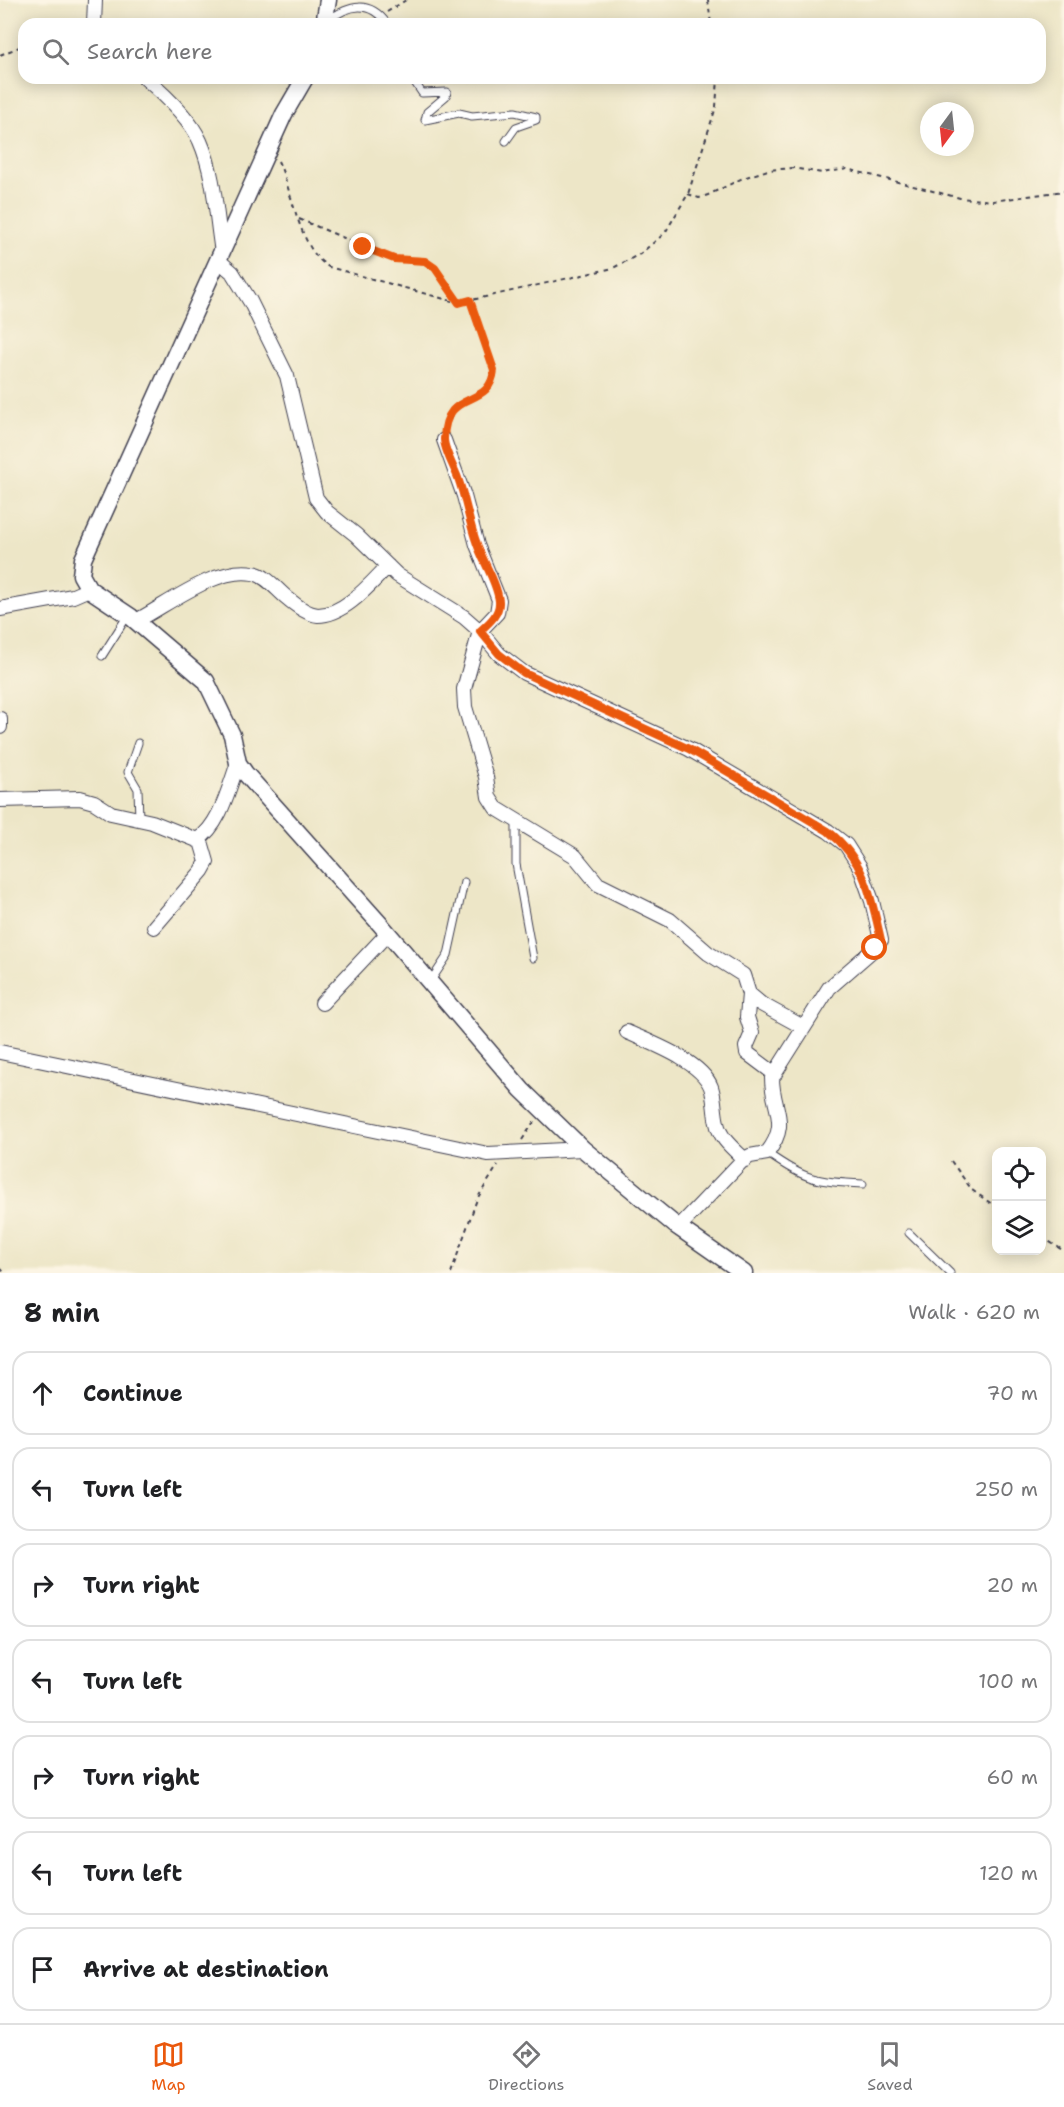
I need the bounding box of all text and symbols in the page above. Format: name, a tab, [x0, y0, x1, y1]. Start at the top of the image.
search box	[18, 18, 1046, 84]
icon: search	[39, 35, 72, 68]
text: Search here	[87, 37, 213, 66]
north arrow	[920, 102, 974, 156]
route end	[349, 233, 375, 259]
route start	[861, 934, 887, 960]
map controls	[992, 1147, 1046, 1255]
button: locate	[992, 1147, 1046, 1201]
button: layers	[992, 1201, 1046, 1255]
text: 8 min	[24, 1295, 100, 1330]
text: Walk · 620 m	[908, 1299, 1040, 1325]
icon: ahead	[26, 1377, 59, 1410]
text: Continue	[83, 1379, 183, 1408]
text: 70 m	[986, 1380, 1038, 1406]
icon: left	[26, 1473, 59, 1506]
text: Turn left	[83, 1475, 182, 1504]
text: 250 m	[974, 1476, 1038, 1502]
icon: right	[26, 1569, 59, 1602]
text: Turn right	[83, 1571, 200, 1600]
text: 20 m	[987, 1572, 1038, 1598]
icon: left	[26, 1665, 59, 1698]
text: Turn left	[83, 1667, 182, 1696]
text: 100 m	[978, 1668, 1038, 1694]
icon: right	[26, 1761, 59, 1794]
text: Turn right	[83, 1763, 200, 1792]
text: 60 m	[986, 1764, 1038, 1790]
icon: left	[26, 1857, 59, 1890]
text: Turn left	[83, 1859, 182, 1888]
text: 120 m	[979, 1860, 1038, 1886]
icon: arrive	[26, 1953, 59, 1986]
text: Arrive at destination	[83, 1955, 329, 1984]
tab: Map	[151, 2038, 186, 2095]
tab: Directions	[488, 2038, 565, 2095]
tab: Saved	[867, 2038, 913, 2095]

